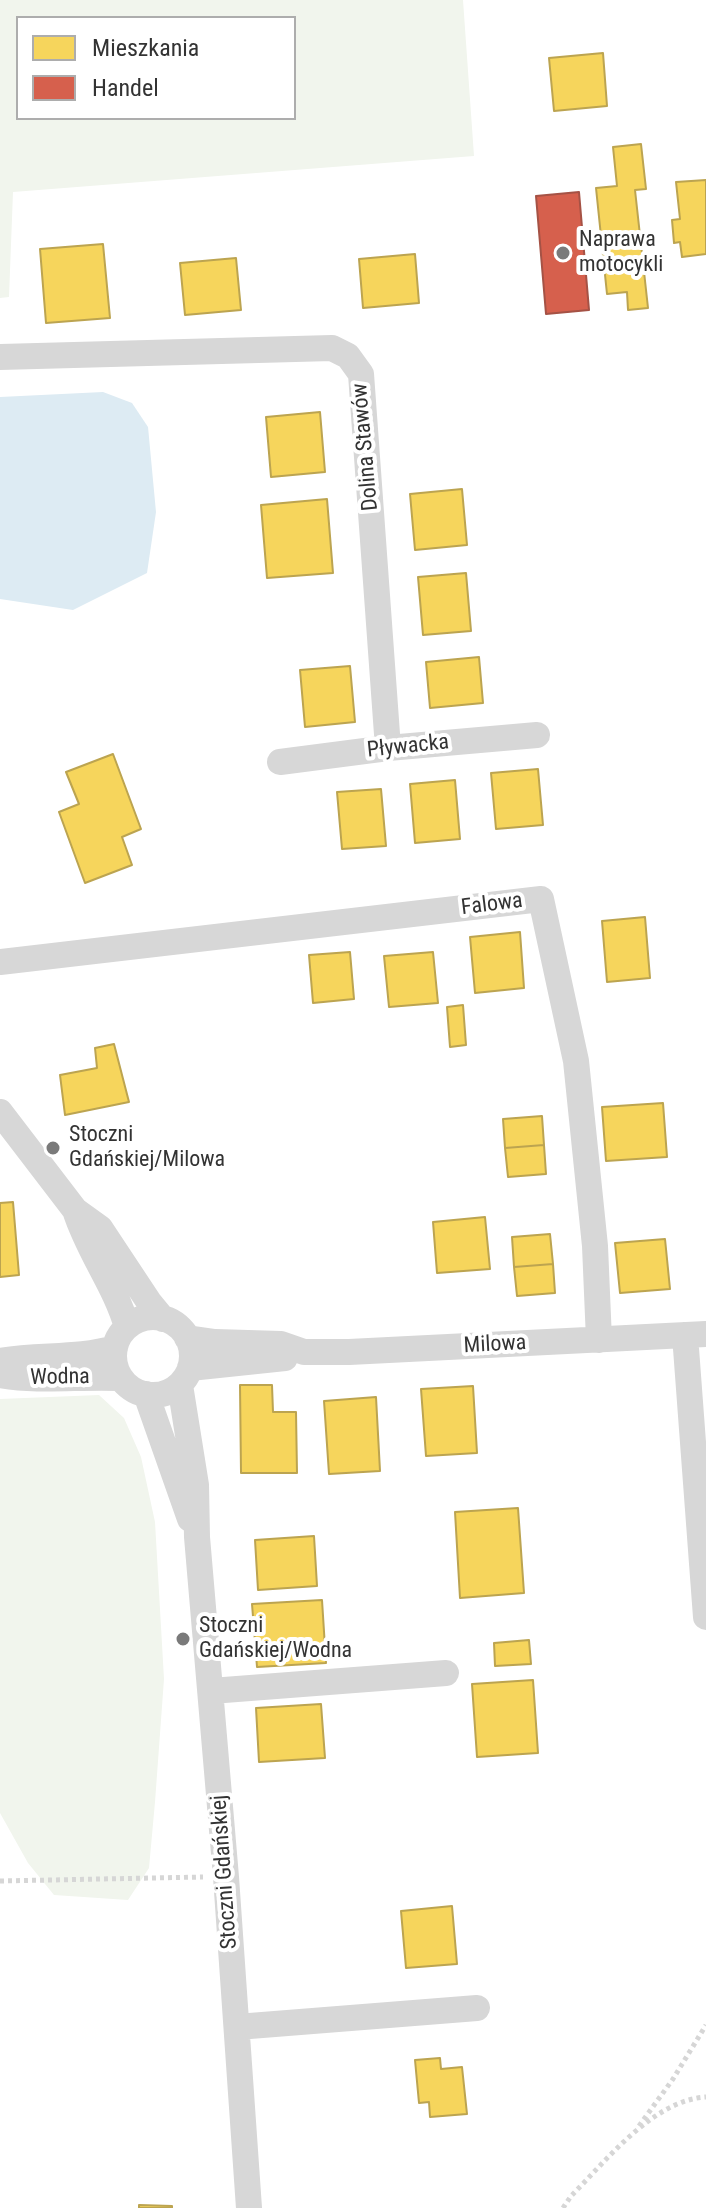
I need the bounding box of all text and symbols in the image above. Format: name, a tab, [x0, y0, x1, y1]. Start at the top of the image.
legend	[16, 16, 296, 120]
text: Mieszkania	[92, 34, 199, 62]
text: Handel	[92, 74, 159, 102]
place label: Naprawa motocykli	[579, 227, 663, 278]
marker: Naprawa motocykli	[554, 244, 572, 262]
street label: Dolina Stawów	[347, 382, 385, 512]
street label: Pływacka	[366, 730, 450, 764]
street label: Falowa	[460, 888, 524, 922]
place label: Stoczni Gdańskiej/Milowa	[69, 1122, 225, 1174]
marker: Stoczni Gdańskiej/Milowa	[44, 1139, 62, 1157]
street label: Milowa	[463, 1330, 527, 1360]
street label: Wodna	[30, 1364, 90, 1392]
place label: Stoczni Gdańskiej/Wodna	[199, 1613, 352, 1664]
marker: Stoczni Gdańskiej/Wodna	[174, 1630, 192, 1648]
street label: Stoczni Gdańskiej	[206, 1794, 244, 1950]

